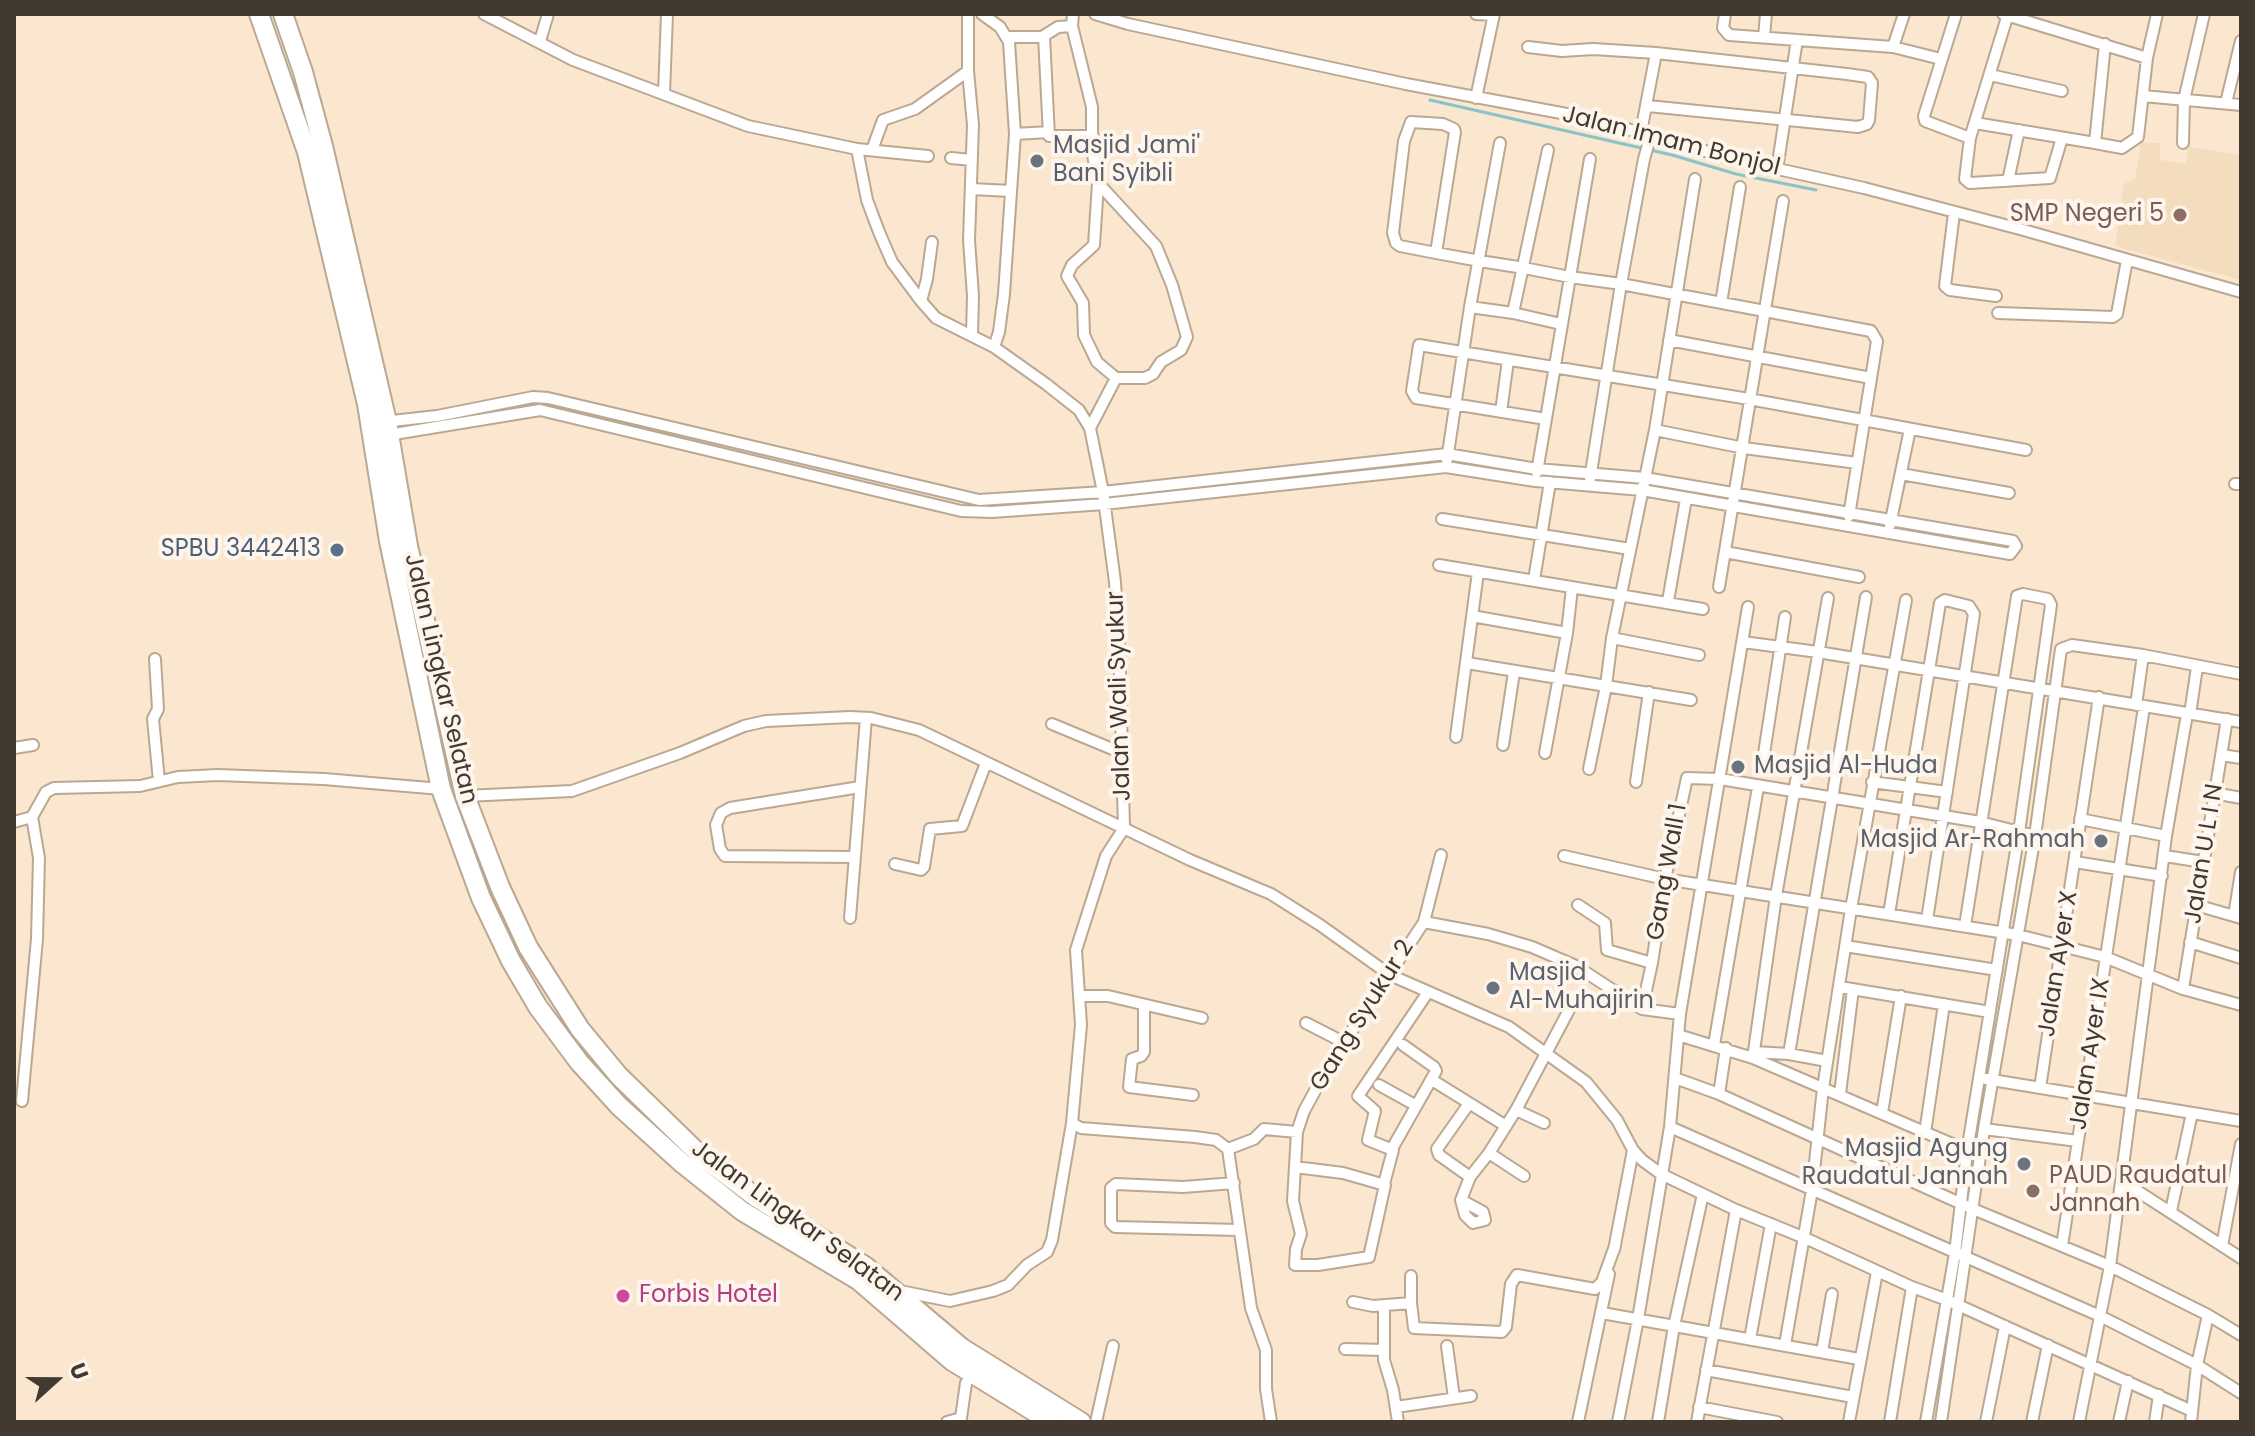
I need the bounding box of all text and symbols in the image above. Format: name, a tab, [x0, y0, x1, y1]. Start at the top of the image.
street label: Jalan Imam Bonjol	[1559, 101, 1783, 183]
place label: Masjid Jami' Bani Syibli	[1053, 133, 1200, 189]
marker: Masjid Jami' Bani Syibli	[1028, 152, 1046, 170]
place label: SMP Negeri 5	[2010, 201, 2164, 229]
marker: SMP Negeri 5	[2171, 206, 2189, 224]
place label: SPBU 3442413	[161, 536, 321, 564]
marker: SPBU 3442413	[328, 541, 346, 559]
street label: Jalan Lingkar Selatan	[397, 551, 483, 807]
street label: Jalan Wali Syukur	[1102, 590, 1138, 802]
place label: Masjid Al-Huda	[1754, 753, 1938, 781]
marker: Masjid Al-Huda	[1729, 758, 1747, 776]
street label: Jalan U L I N	[2180, 782, 2230, 926]
street label: Gang Wall 1	[1642, 801, 1694, 943]
place label: Masjid Ar-Rahmah	[1860, 827, 2085, 855]
marker: Masjid Ar-Rahmah	[2092, 832, 2110, 850]
street label: Jalan Ayer X	[2033, 889, 2085, 1039]
street label: Gang Syukur 2	[1305, 935, 1421, 1097]
place label: Masjid Al-Muhajirin	[1509, 960, 1654, 1016]
street label: Jalan Ayer IX	[2065, 976, 2117, 1132]
marker: Masjid Al-Muhajirin	[1484, 979, 1502, 997]
street label: Jalan Lingkar Selatan	[685, 1135, 909, 1309]
place label: Masjid Agung Raudatul Jannah	[1802, 1136, 2008, 1192]
marker: Masjid Agung Raudatul Jannah	[2015, 1155, 2033, 1173]
place label: PAUD Raudatul Jannah	[2049, 1163, 2227, 1219]
marker: PAUD Raudatul Jannah	[2024, 1182, 2042, 1200]
place label: Forbis Hotel	[639, 1282, 778, 1310]
marker: Forbis Hotel	[614, 1287, 632, 1305]
north arrow	[16, 1340, 96, 1420]
text: U	[62, 1358, 96, 1384]

